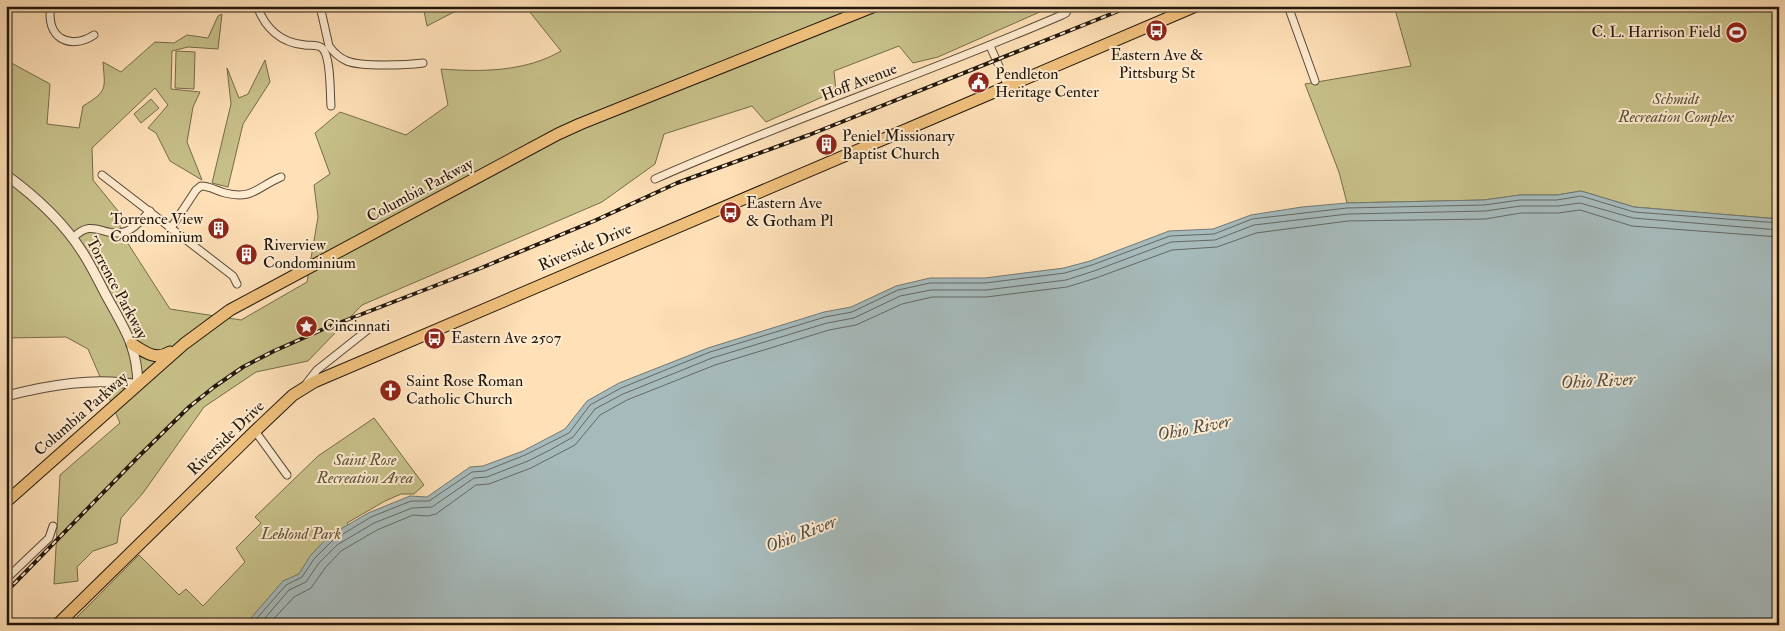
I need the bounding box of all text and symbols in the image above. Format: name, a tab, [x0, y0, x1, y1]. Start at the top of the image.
bus stop icon: Eastern Ave & Pittsburg St	[1145, 19, 1169, 43]
sports icon: C. L. Harrison Field	[1725, 20, 1749, 44]
place label: C. L. Harrison Field	[1591, 22, 1721, 42]
place label: Eastern Ave & Pittsburg St	[1110, 45, 1204, 83]
street label: Hoff Avenue	[818, 58, 900, 106]
place label: Pendleton Heritage Center	[995, 64, 1099, 102]
public building icon: Pendleton Heritage Center	[967, 71, 991, 95]
park label: Schmidt Recreation Complex	[1617, 89, 1734, 127]
place label: Peniel Missionary Baptist Church	[842, 126, 956, 165]
building icon: Peniel Missionary Baptist Church	[814, 133, 838, 157]
street label: Columbia Parkway	[363, 153, 478, 227]
place label: Eastern Ave & Gotham Pl	[746, 193, 833, 231]
bus stop icon: Eastern Ave & Gotham Pl	[718, 200, 742, 224]
place label: Torrence View Condominium	[110, 209, 204, 247]
building icon: Torrence View Condominium	[207, 216, 231, 240]
street label: Riverside Drive	[535, 218, 635, 276]
street label: Torrence Parkway	[82, 233, 153, 343]
place label: Riverview Condominium	[263, 235, 357, 273]
building icon: Riverview Condominium	[235, 242, 259, 266]
place icon: Cincinnati	[295, 314, 319, 338]
place label: Cincinnati	[323, 316, 390, 336]
bus stop icon: Eastern Ave 2507	[423, 326, 447, 350]
place label: Eastern Ave 2507	[451, 328, 562, 348]
street label: Columbia Parkway	[30, 367, 133, 460]
water label: Ohio River	[1560, 367, 1637, 394]
place label: Saint Rose Roman Catholic Church	[406, 371, 523, 409]
church icon: Saint Rose Roman Catholic Church	[378, 378, 402, 402]
street label: Riverside Drive	[183, 396, 269, 480]
water label: Ohio River	[1155, 409, 1234, 446]
park label: Saint Rose Recreation Area	[316, 450, 413, 488]
water label: Ohio River	[762, 509, 841, 558]
park label: Leblond Park	[260, 524, 342, 544]

